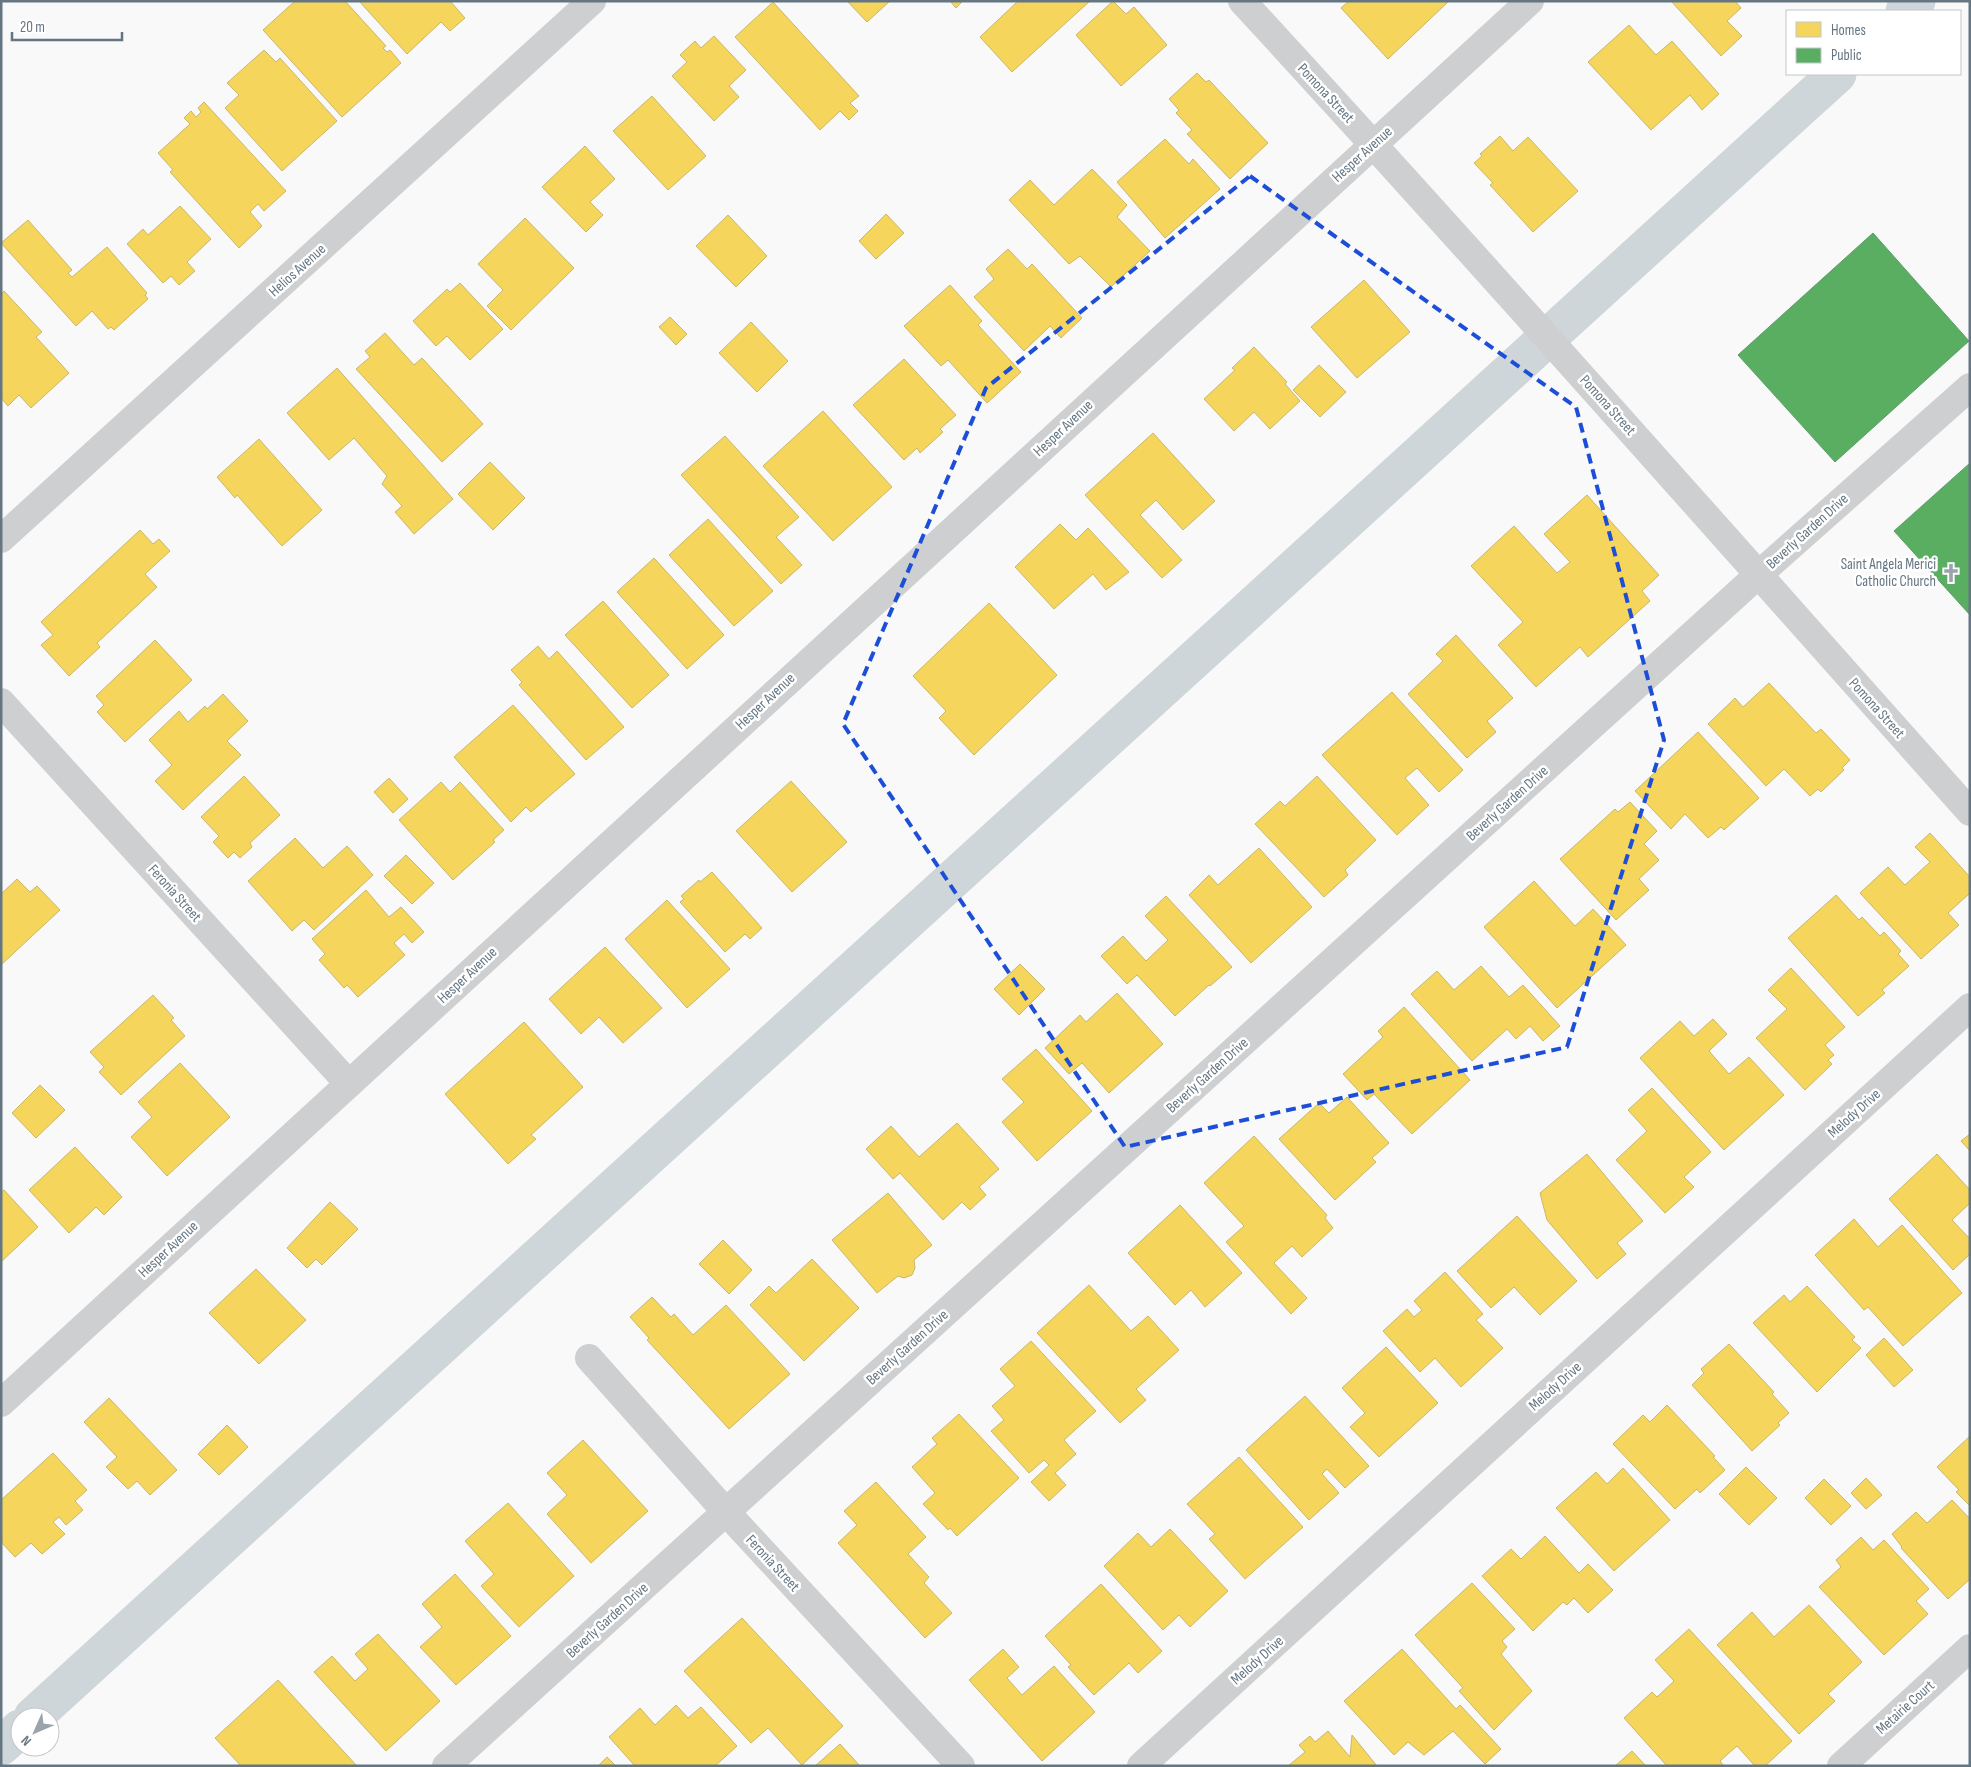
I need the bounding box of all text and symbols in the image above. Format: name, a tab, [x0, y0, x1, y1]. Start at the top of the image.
scale bar	[12, 10, 122, 42]
legend	[1786, 10, 1961, 75]
text: 20 m	[20, 18, 45, 37]
text: Homes	[1831, 21, 1866, 40]
text: Public	[1831, 46, 1862, 65]
street label: Pomona Street	[1293, 60, 1358, 127]
street label: Hesper Avenue	[1328, 122, 1396, 186]
street label: Helios Avenue	[265, 240, 330, 301]
street label: Pomona Street	[1576, 371, 1640, 440]
street label: Hesper Avenue	[1030, 396, 1097, 461]
street label: Beverly Garden Drive	[1762, 489, 1852, 573]
place label: Saint Angela Merici Catholic Church	[1841, 555, 1936, 591]
church icon: Saint Angela Merici Catholic Church	[1940, 562, 1962, 584]
street label: Hesper Avenue	[732, 669, 799, 734]
street label: Pomona Street	[1845, 674, 1909, 743]
street label: Beverly Garden Drive	[1462, 761, 1552, 845]
street label: Feronia Street	[144, 861, 206, 926]
street label: Hesper Avenue	[434, 943, 501, 1008]
street label: Beverly Garden Drive	[1162, 1033, 1252, 1117]
street label: Melody Drive	[1824, 1085, 1885, 1142]
street label: Hesper Avenue	[135, 1217, 202, 1282]
street label: Beverly Garden Drive	[862, 1305, 952, 1389]
street label: Melody Drive	[1525, 1358, 1586, 1415]
street label: Feronia Street	[742, 1531, 804, 1596]
street label: Beverly Garden Drive	[562, 1578, 652, 1662]
street label: Melody Drive	[1227, 1632, 1288, 1689]
street label: Metairie Court	[1872, 1676, 1939, 1739]
north arrow	[10, 1707, 60, 1757]
text: N	[18, 1732, 35, 1749]

